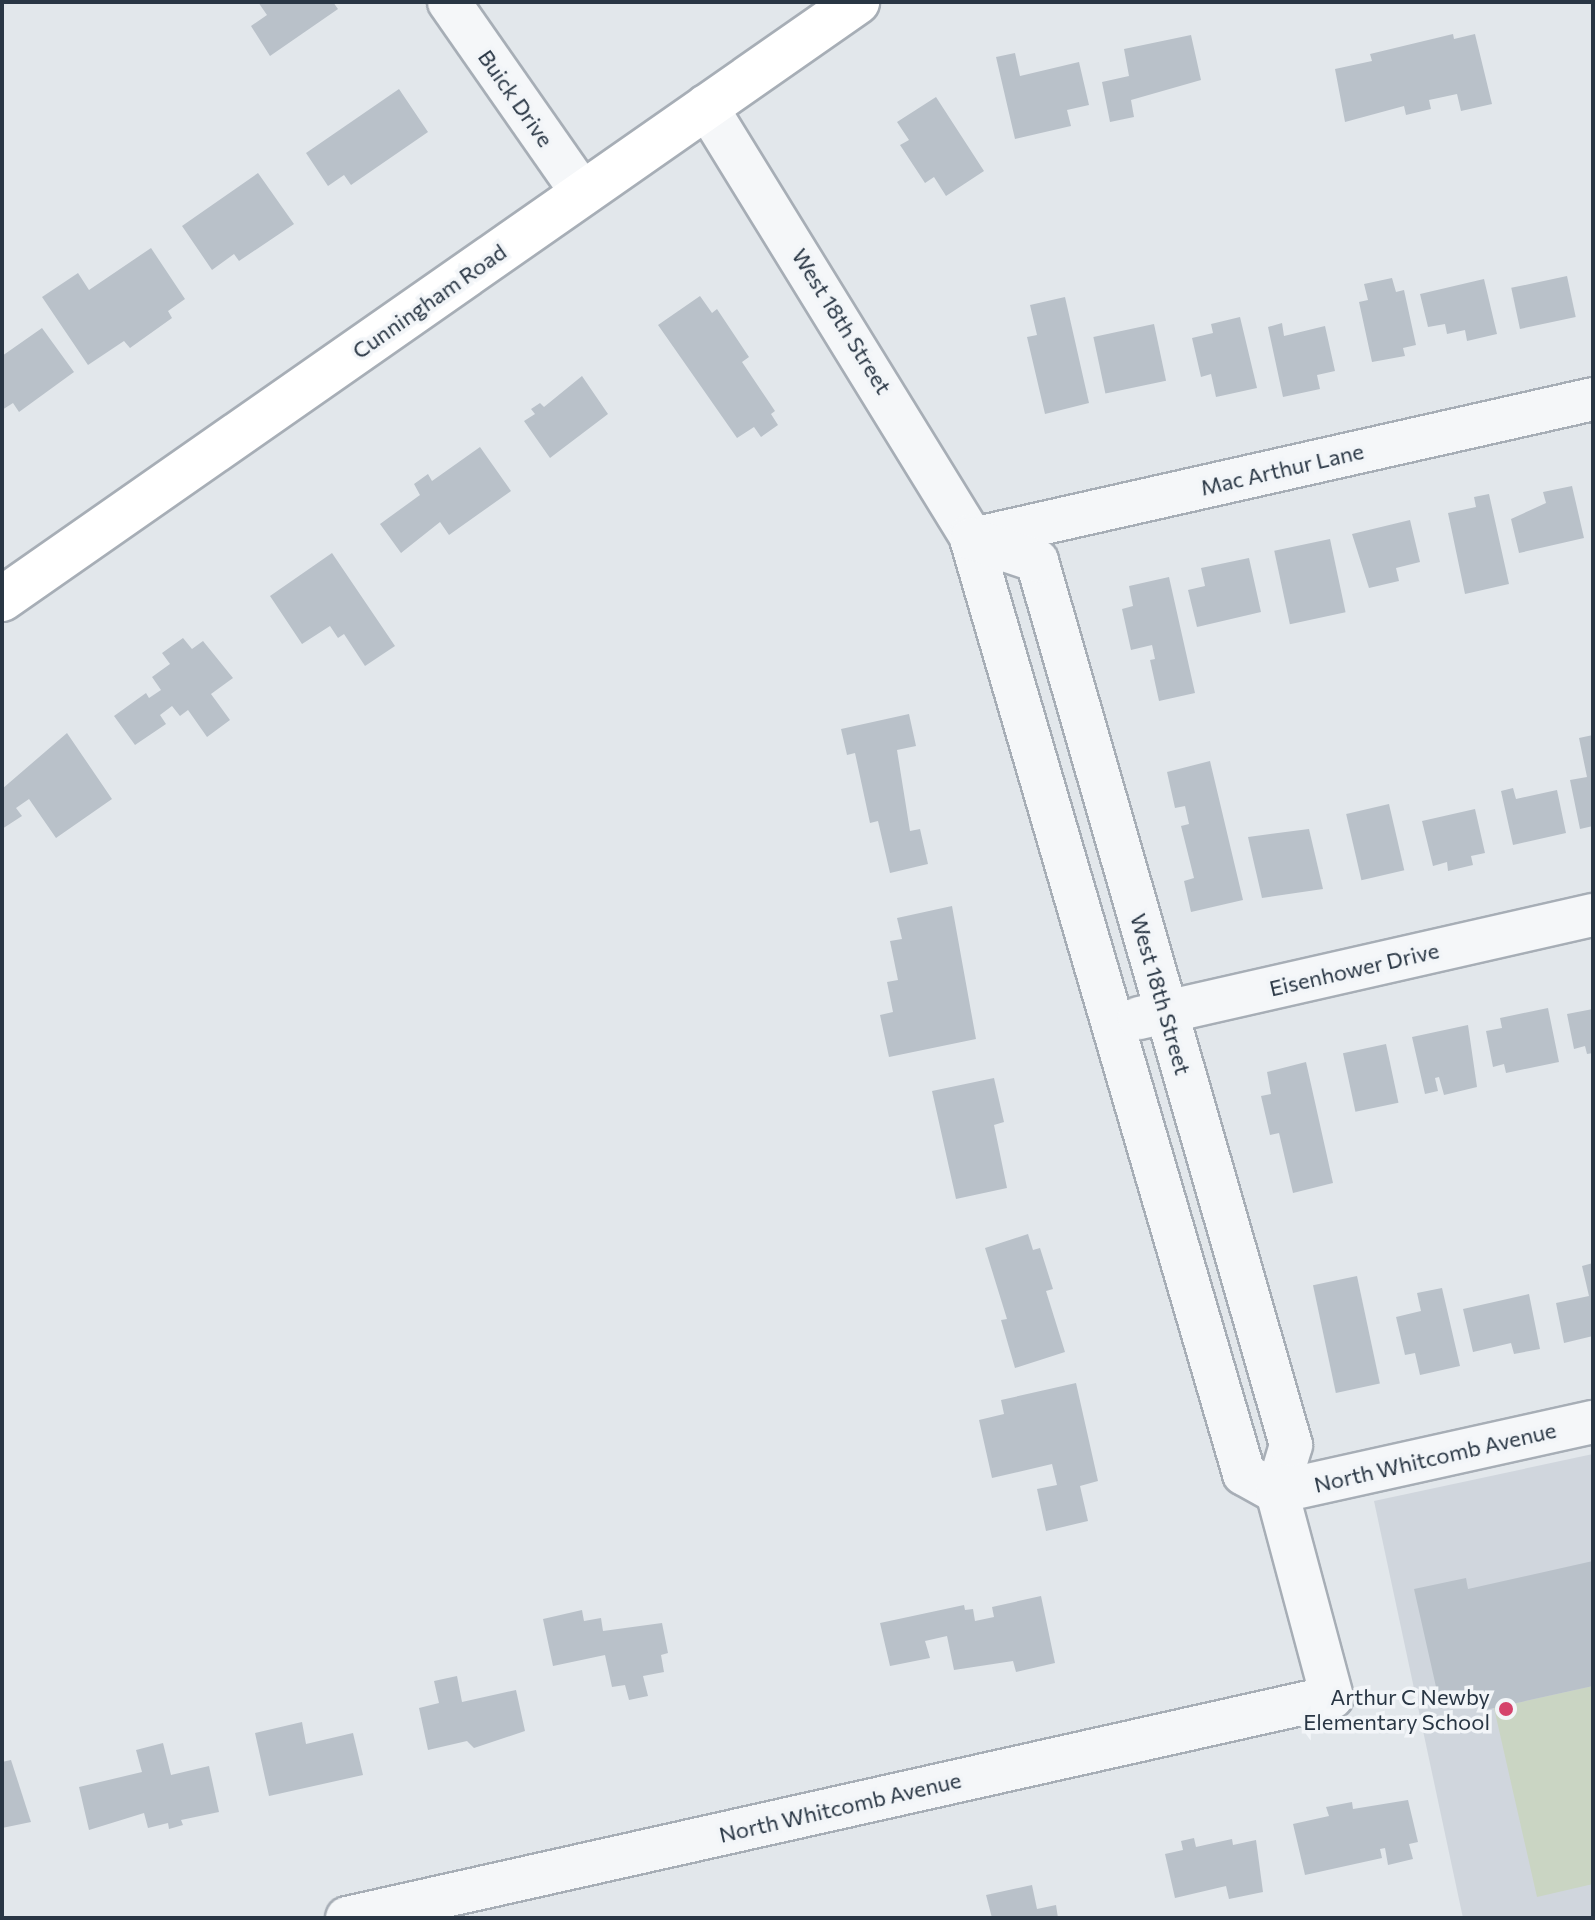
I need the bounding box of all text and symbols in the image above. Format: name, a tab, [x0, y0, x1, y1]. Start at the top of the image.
street label: Buick Drive	[473, 44, 559, 152]
street label: Cunningham Road	[347, 238, 511, 364]
street label: West 18th Street	[787, 243, 897, 399]
street label: Mac Arthur Lane	[1198, 437, 1366, 501]
street label: West 18th Street	[1125, 910, 1197, 1078]
street label: Eisenhower Drive	[1267, 937, 1441, 1001]
street label: North Whitcomb Avenue	[1311, 1416, 1559, 1498]
place label: Arthur C Newby Elementary School	[1303, 1683, 1490, 1734]
marker: Arthur C Newby Elementary School	[1497, 1700, 1515, 1718]
street label: North Whitcomb Avenue	[716, 1766, 964, 1848]

